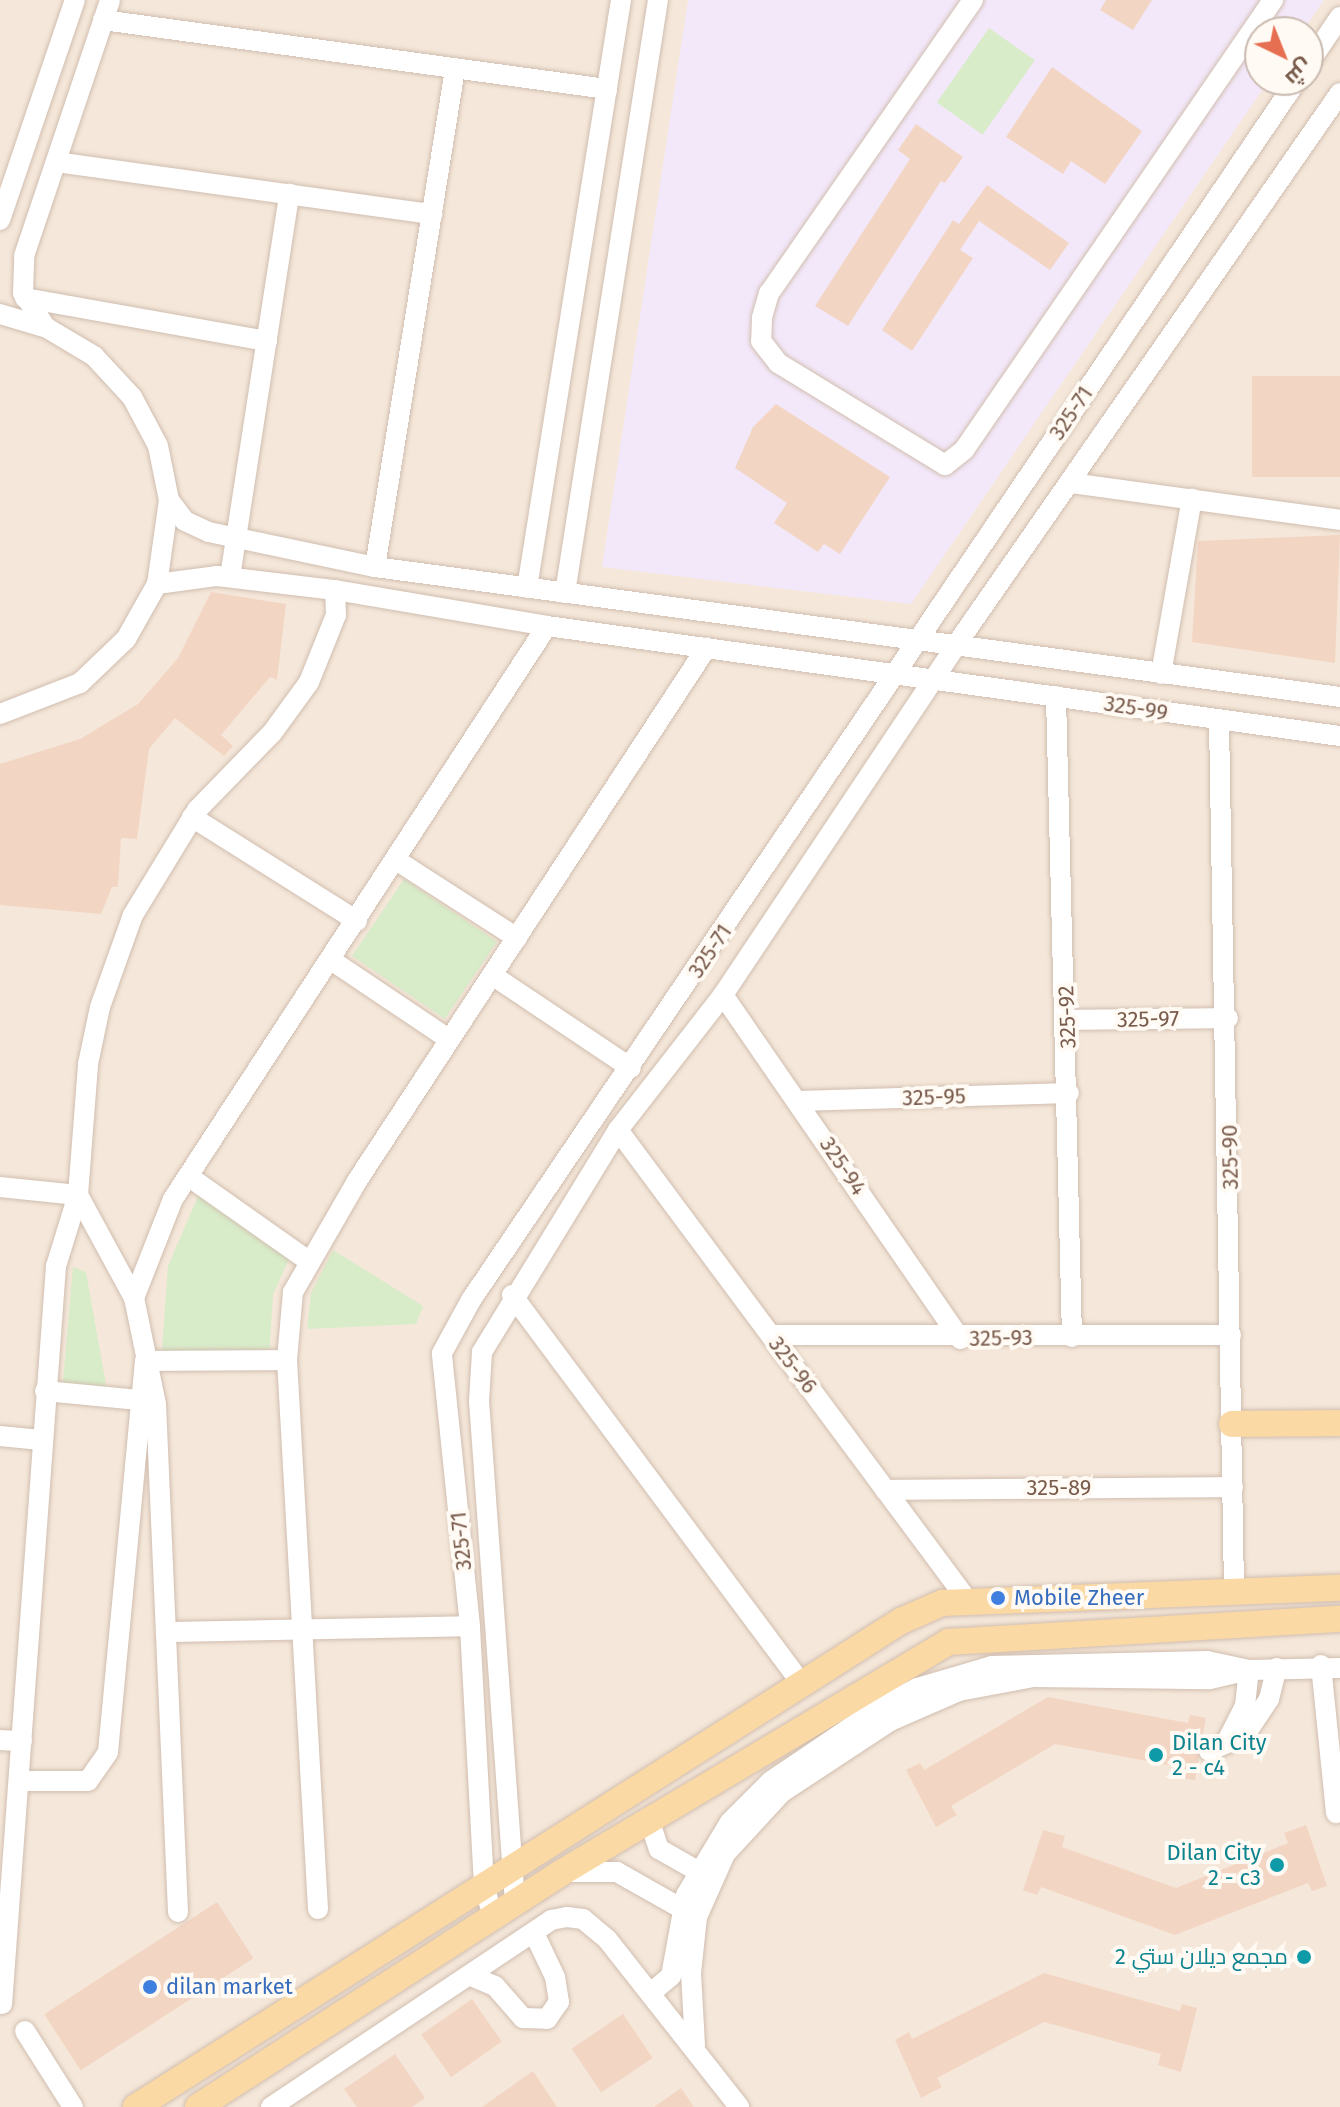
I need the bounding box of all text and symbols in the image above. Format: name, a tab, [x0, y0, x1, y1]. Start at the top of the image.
north arrow	[1244, 16, 1324, 96]
text: ش	[1280, 53, 1319, 92]
street label: 325-71	[1044, 381, 1098, 445]
street label: 325-99	[1102, 690, 1170, 726]
street label: 325-71	[683, 919, 737, 983]
street label: 325-92	[1053, 985, 1081, 1049]
street label: 325-97	[1117, 1005, 1179, 1033]
street label: 325-95	[902, 1083, 966, 1111]
street label: 325-90	[1216, 1124, 1244, 1190]
street label: 325-94	[814, 1132, 872, 1200]
street label: 325-93	[969, 1324, 1033, 1352]
street label: 325-96	[763, 1331, 823, 1399]
street label: 325-89	[1027, 1475, 1091, 1501]
street label: 325-71	[445, 1510, 477, 1572]
place label: Mobile Zheer	[1014, 1585, 1144, 1611]
marker: Mobile Zheer	[989, 1589, 1007, 1607]
place label: Dilan City 2 - c4	[1172, 1729, 1267, 1780]
marker: Dilan City 2 - c4	[1147, 1746, 1165, 1764]
place label: Dilan City 2 - c3	[1166, 1839, 1261, 1890]
marker: Dilan City 2 - c3	[1268, 1856, 1286, 1874]
place label: مجمع ديلان ستي 2	[1115, 1944, 1288, 1970]
marker: مجمع ديلان ستي 2	[1295, 1948, 1313, 1966]
place label: dilan market	[166, 1974, 293, 2000]
marker: dilan market	[141, 1978, 159, 1996]

